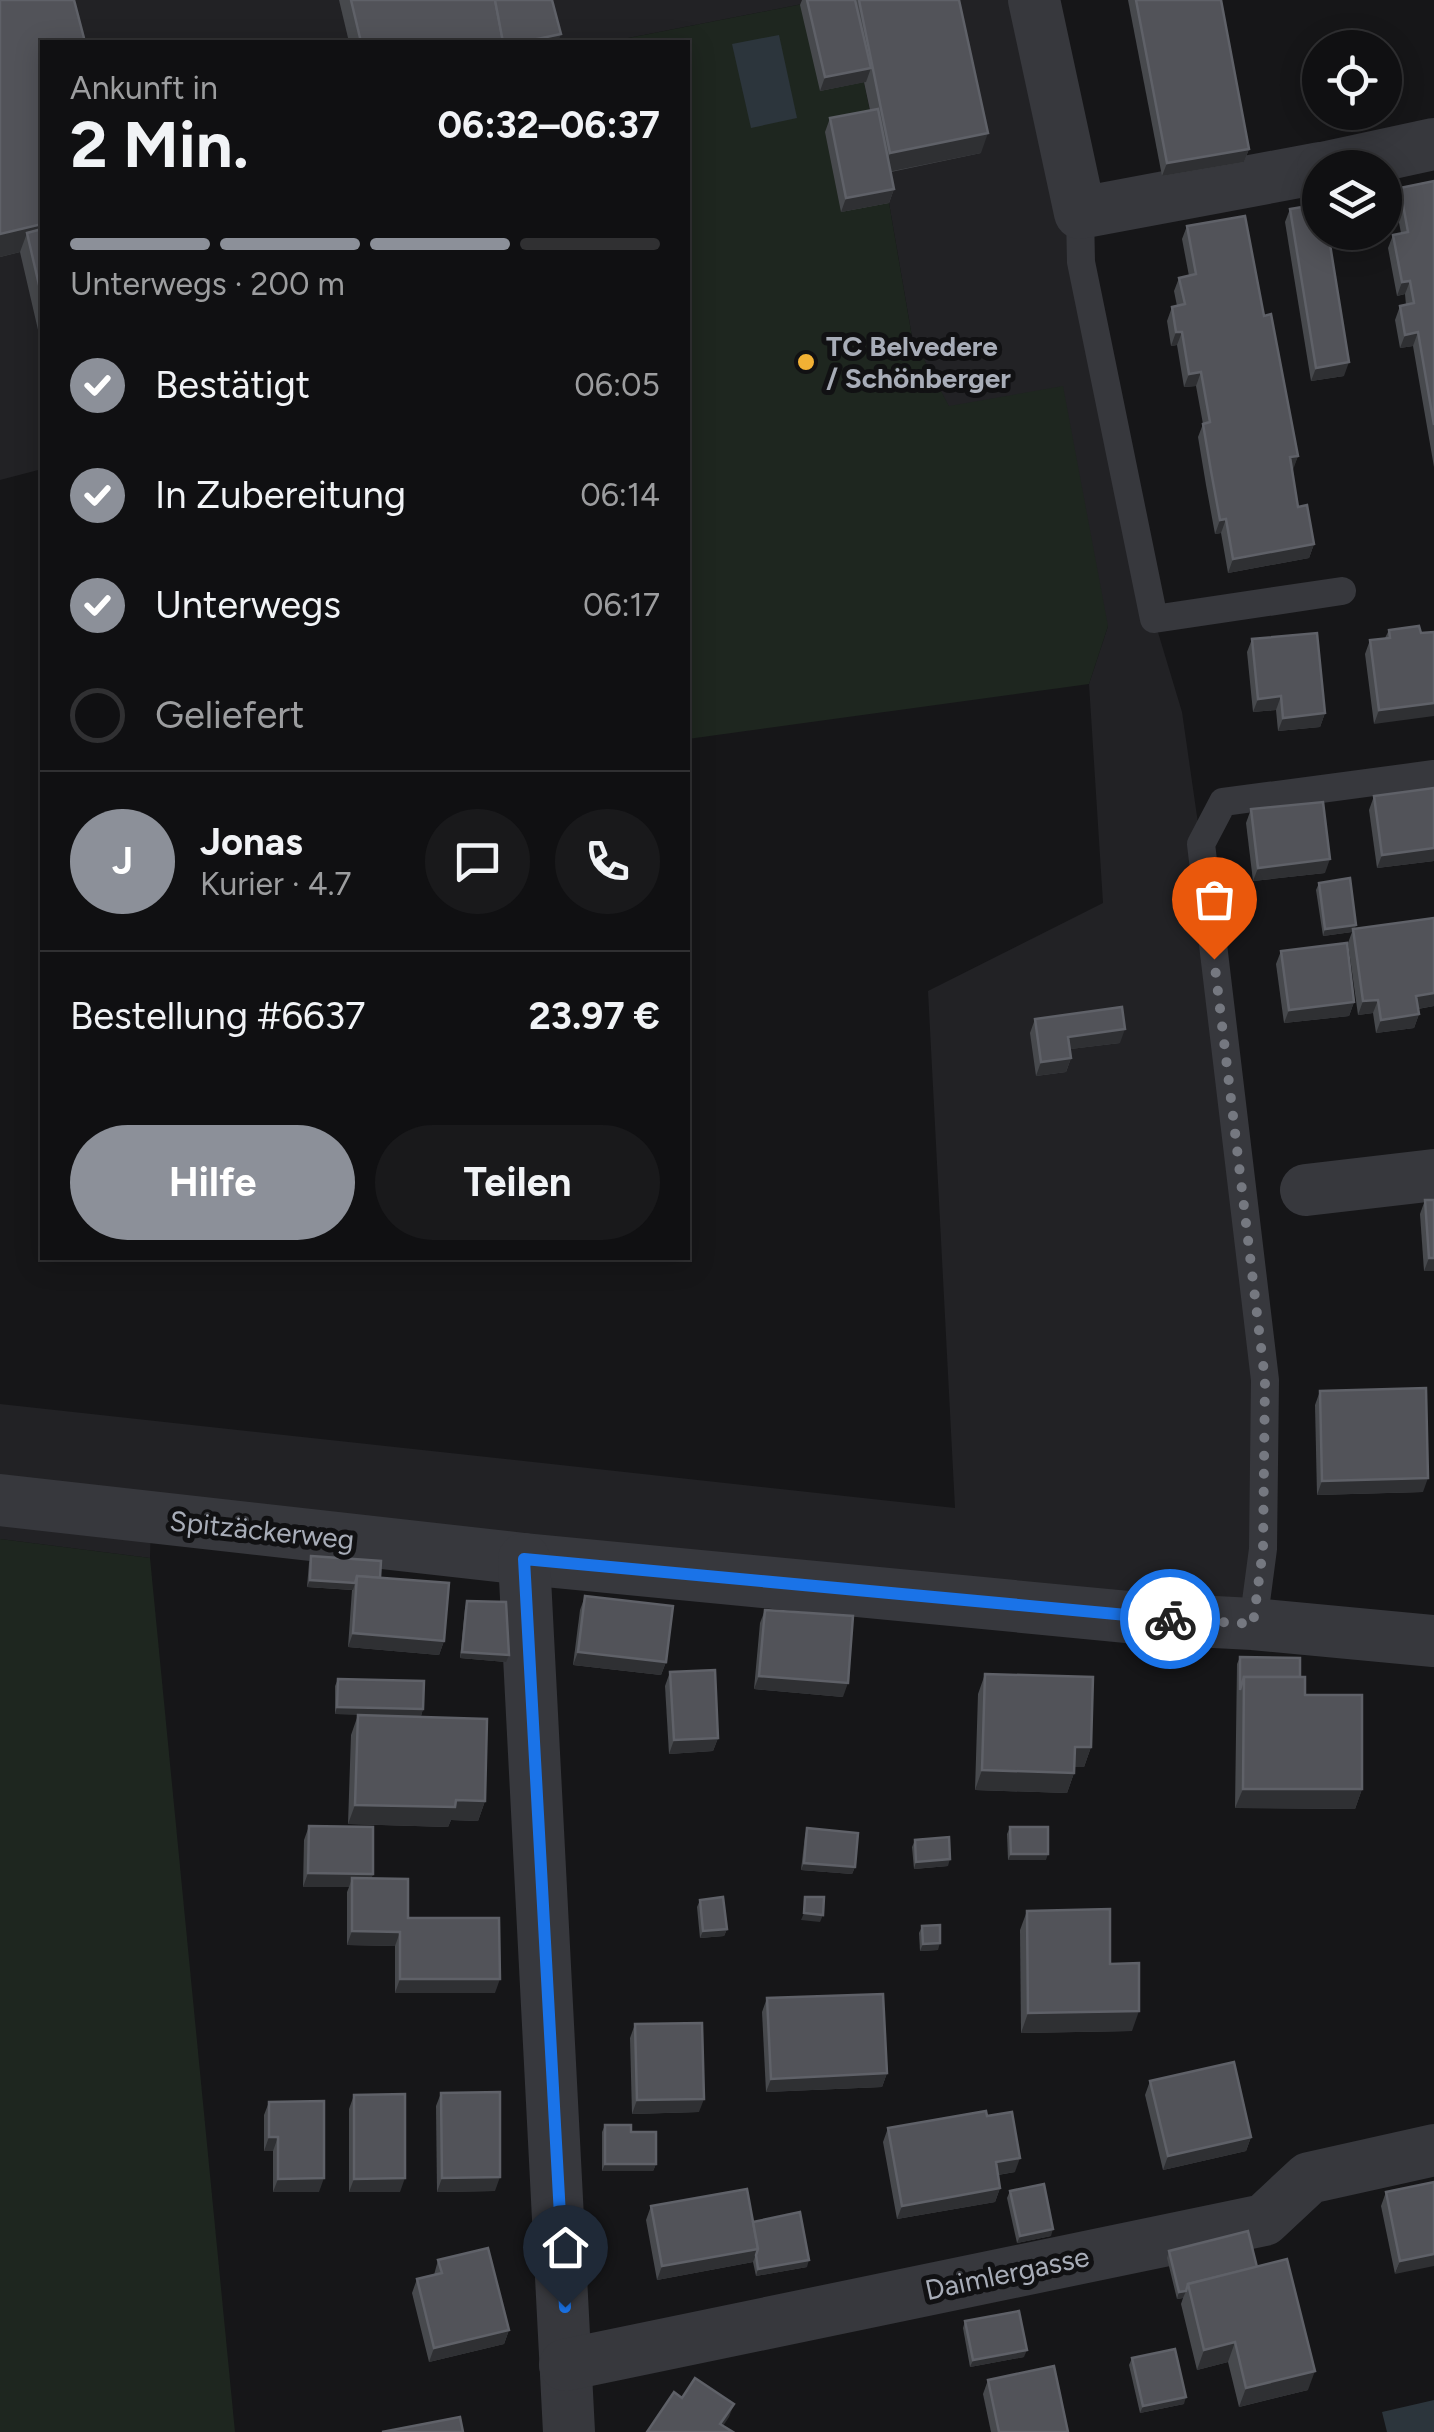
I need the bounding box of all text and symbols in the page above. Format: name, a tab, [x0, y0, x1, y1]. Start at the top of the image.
map controls	[1302, 30, 1402, 250]
button: locate	[1302, 30, 1402, 130]
text: Ankunft in	[70, 69, 218, 107]
text: 06:32–06:37	[438, 102, 660, 148]
text: 2 Min.	[70, 105, 249, 183]
button: layers	[1302, 150, 1402, 250]
text: Unterwegs · 200 m	[70, 265, 345, 303]
place label: TC Belvedere / Schönberger	[826, 329, 1011, 395]
marker: TC Belvedere / Schönberger	[795, 351, 817, 373]
icon: check	[70, 358, 125, 413]
text: Bestätigt	[155, 362, 310, 408]
text: 06:05	[574, 366, 660, 404]
icon: check	[70, 468, 125, 523]
text: In Zubereitung	[155, 472, 406, 518]
text: 06:14	[580, 476, 660, 514]
icon: check	[70, 578, 125, 633]
text: Unterwegs	[155, 582, 341, 628]
text: 06:17	[583, 586, 660, 624]
text: Geliefert	[155, 692, 304, 738]
button: chat	[425, 809, 530, 914]
button: phone	[555, 809, 660, 914]
text: Jonas	[200, 819, 303, 865]
text: J	[112, 838, 133, 884]
pin	[1172, 857, 1257, 960]
text: Kurier · 4.7	[200, 865, 352, 903]
icon: bag	[1187, 872, 1242, 927]
text: Bestellung #6637	[70, 993, 366, 1039]
text: 23.97 €	[529, 993, 660, 1039]
button: Hilfe	[70, 1125, 355, 1240]
button: Teilen	[375, 1125, 660, 1240]
street label: Spitzäckerweg	[168, 1503, 356, 1557]
courier	[1120, 1569, 1220, 1669]
icon: bike	[1143, 1592, 1198, 1647]
pin	[523, 2205, 608, 2308]
icon: home	[538, 2220, 593, 2275]
street label: Daimlergasse	[922, 2239, 1092, 2307]

